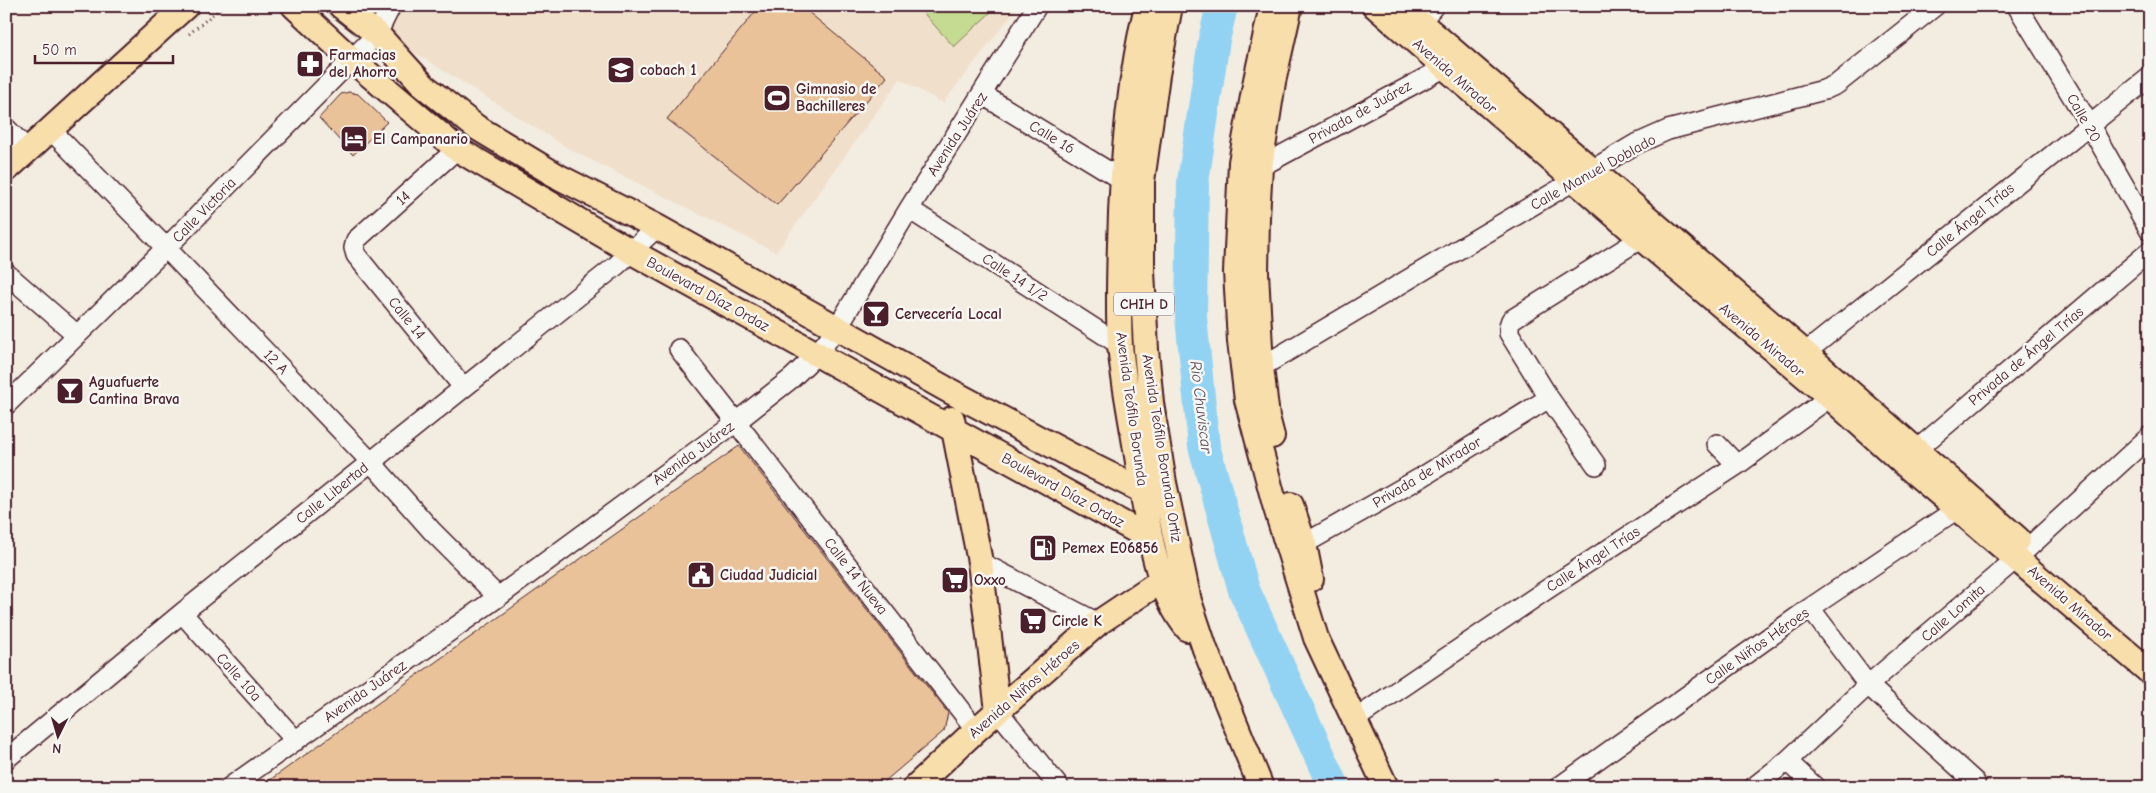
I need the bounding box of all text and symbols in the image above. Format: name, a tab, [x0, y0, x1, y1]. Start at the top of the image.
scale bar	[35, 32, 172, 64]
street label: Avenida Mirador	[1409, 34, 1501, 118]
text: 50 m	[42, 41, 77, 59]
place label: Farmacias del Ahorro	[329, 46, 397, 81]
pharmacy icon: Farmacias del Ahorro	[295, 49, 325, 79]
school or university icon: cobach 1	[606, 55, 636, 85]
place label: cobach 1	[640, 61, 697, 79]
street label: Privada de Juárez	[1306, 76, 1415, 148]
place label: Gimnasio de Bachilleres	[796, 80, 876, 115]
sports icon: Gimnasio de Bachilleres	[762, 83, 792, 113]
street label: Avenida Juárez	[923, 88, 991, 179]
street label: Calle 20	[2063, 91, 2105, 145]
street label: Calle 16	[1026, 116, 1078, 158]
hotel icon: El Campanario	[339, 124, 369, 154]
place label: El Campanario	[373, 130, 468, 148]
street label: Calle Manuel Doblado	[1527, 130, 1659, 214]
street label: Calle Victoria	[168, 174, 240, 246]
street label: Calle Ángel Trías	[1922, 178, 2018, 261]
street label: 14	[392, 187, 414, 209]
street label: Calle 14 1/2	[979, 249, 1051, 305]
street label: Boulevard Díaz Ordaz	[644, 253, 773, 335]
road number: CHIH D	[1114, 292, 1174, 316]
street label: Calle 14	[385, 293, 429, 343]
bar icon: Cervecería Local	[861, 299, 891, 329]
street label: Avenida Mirador	[1716, 299, 1808, 381]
street label: Privada de Ángel Trías	[1964, 302, 2087, 409]
place label: Cervecería Local	[895, 305, 1002, 323]
street label: Avenida Teófilo Borunda	[1112, 331, 1152, 487]
street label: 12 A	[260, 346, 292, 378]
street label: Avenida Teófilo Borunda Ortiz	[1138, 353, 1186, 544]
water label: Rio Chuviscar	[1186, 360, 1216, 455]
place label: Aguafuerte Cantina Brava	[89, 373, 180, 408]
bar icon: Aguafuerte Cantina Brava	[55, 376, 85, 406]
street label: Avenida Juárez	[649, 417, 738, 489]
street label: Privada de Mirador	[1369, 432, 1485, 512]
street label: Boulevard Díaz Ordaz	[999, 449, 1128, 531]
street label: Calle Libertad	[292, 458, 372, 528]
street label: Calle Ángel Trías	[1542, 521, 1643, 596]
fuel station icon: Pemex E06856	[1028, 533, 1058, 563]
street label: Calle 14 Nueva	[820, 534, 892, 618]
place label: Pemex E06856	[1062, 539, 1159, 557]
public building icon: Ciudad Judicial	[686, 560, 716, 590]
street label: Avenida Mirador	[2024, 561, 2116, 645]
supermarket icon: Oxxo	[940, 565, 970, 595]
place label: Ciudad Judicial	[720, 566, 817, 584]
place label: Oxxo	[974, 571, 1006, 589]
street label: Calle Lomita	[1917, 580, 1989, 646]
street label: Calle Niños Héroes	[1702, 604, 1812, 688]
supermarket icon: Circle K	[1018, 606, 1048, 636]
place label: Circle K	[1052, 612, 1103, 630]
street label: Avenida Niños Héroes	[965, 636, 1083, 742]
street label: Calle 10a	[213, 649, 265, 705]
street label: Avenida Juárez	[320, 656, 410, 726]
north arrow	[32, 710, 82, 760]
text: N	[52, 740, 62, 757]

